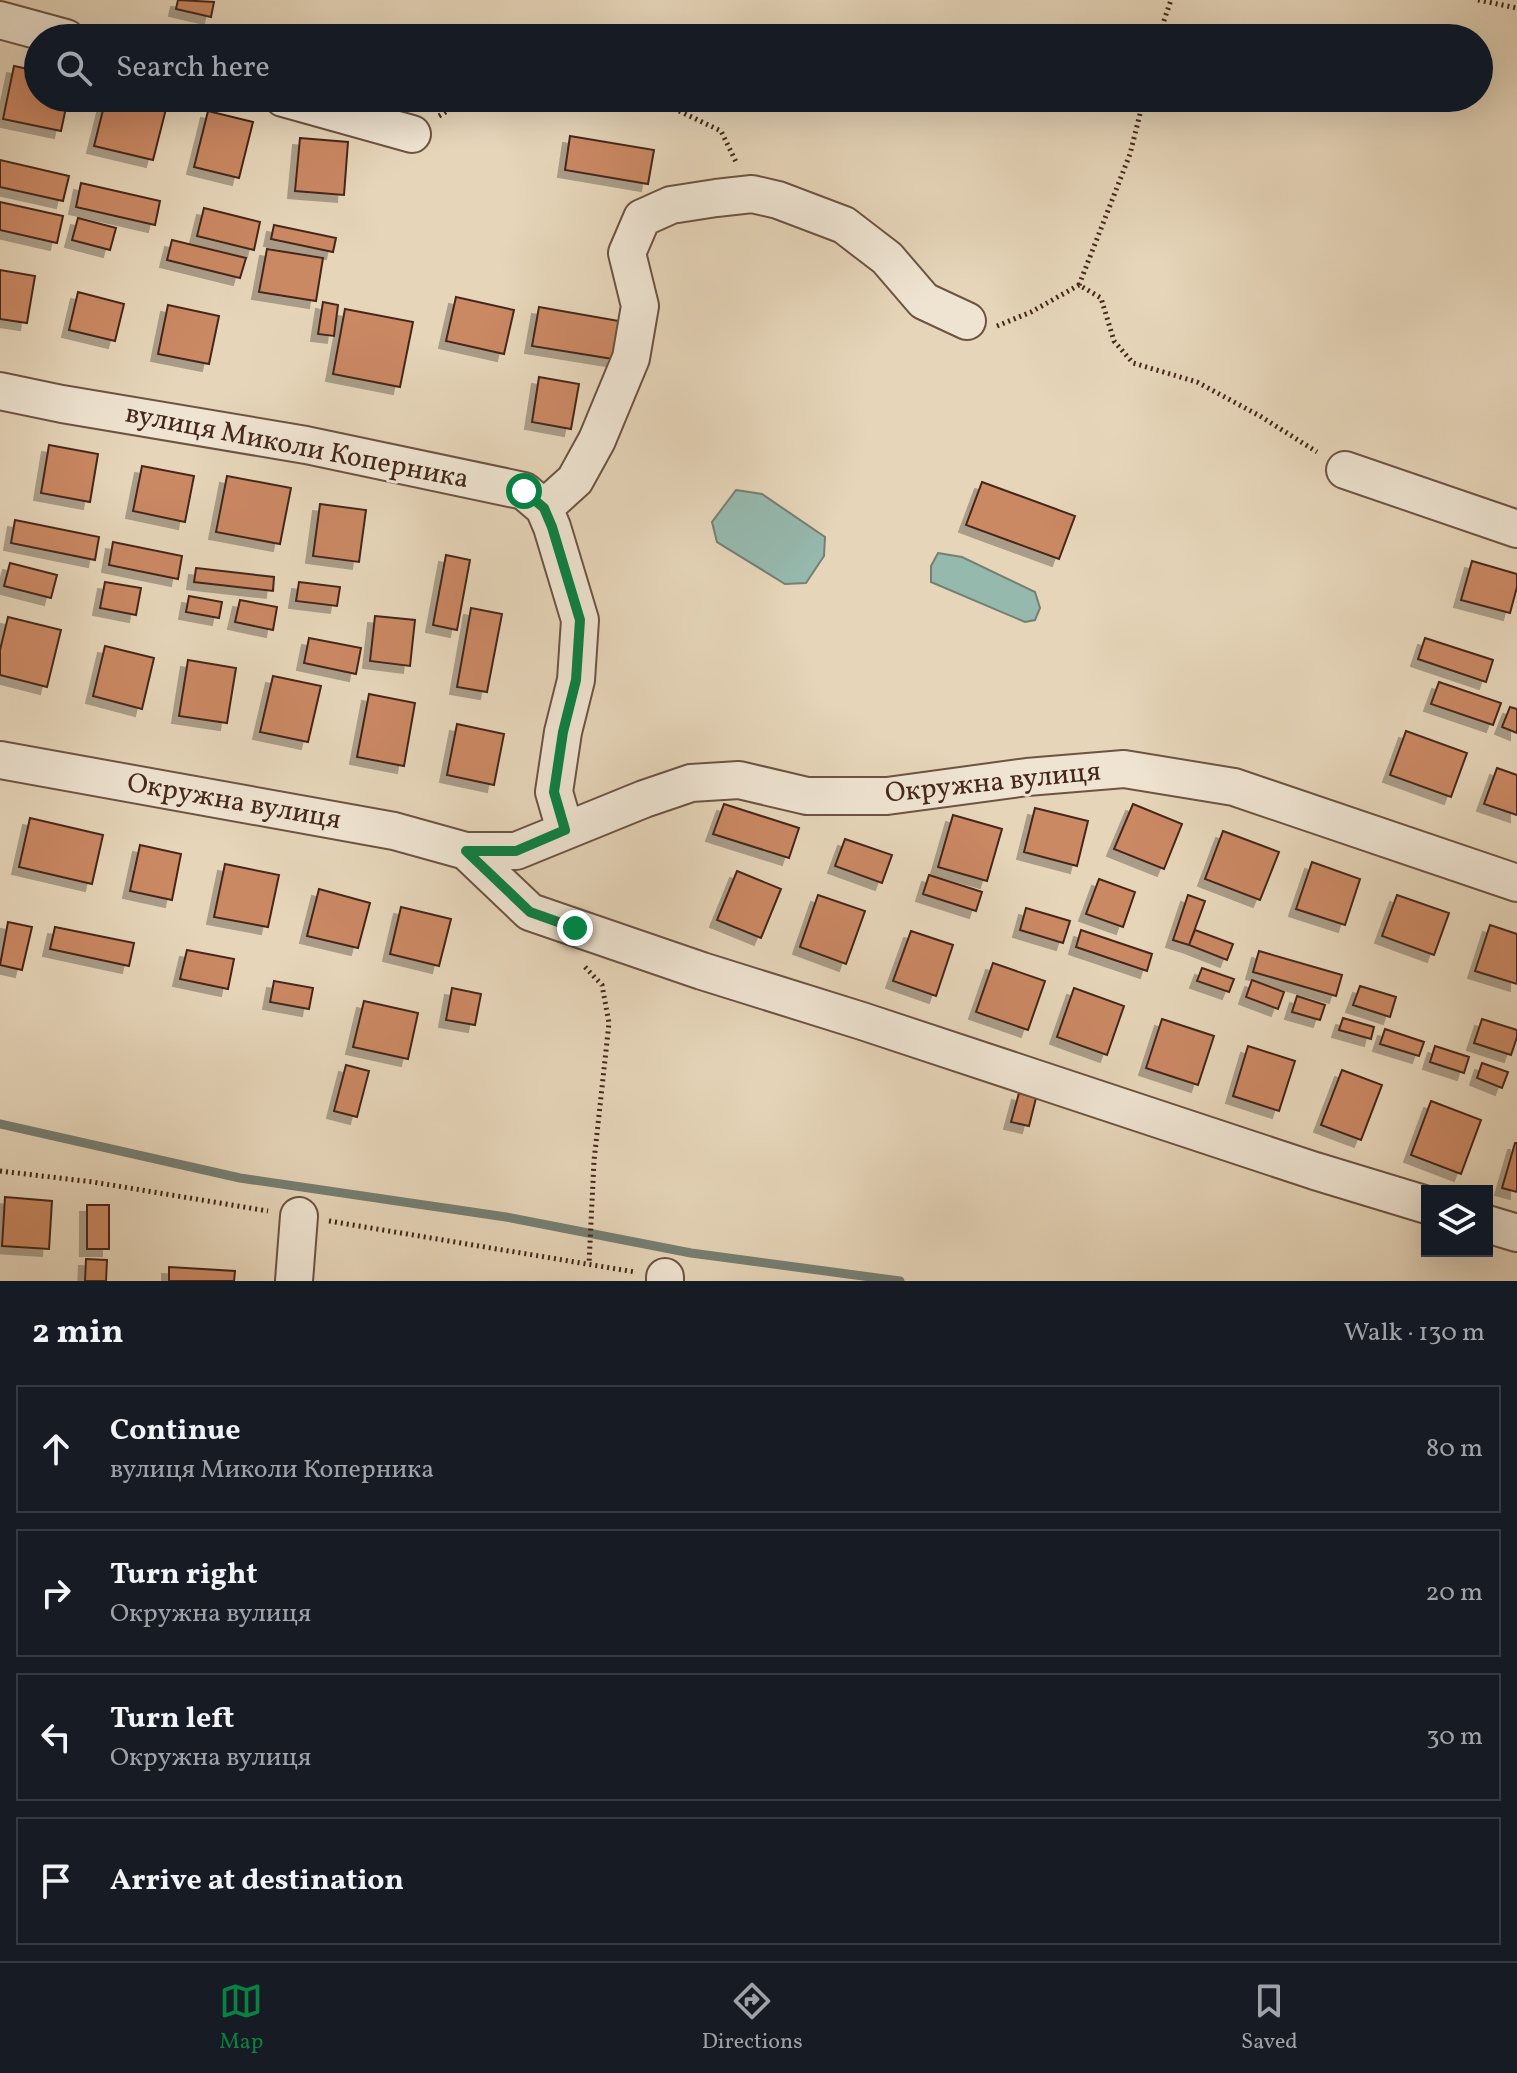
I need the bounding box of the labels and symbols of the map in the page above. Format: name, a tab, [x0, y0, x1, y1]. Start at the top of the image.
street label: вулиця Миколи Коперника	[122, 395, 472, 499]
route start	[506, 473, 542, 509]
street label: Окружна вулиця	[883, 752, 1103, 814]
street label: Окружна вулиця	[124, 764, 344, 840]
route end	[557, 910, 593, 946]

